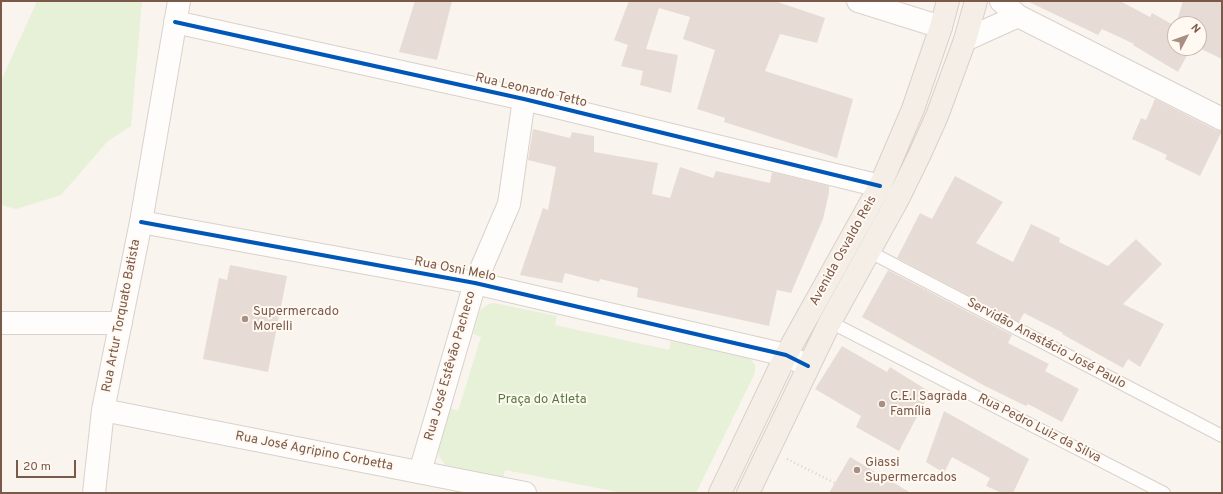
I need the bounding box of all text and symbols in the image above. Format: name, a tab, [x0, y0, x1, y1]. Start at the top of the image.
north arrow	[1167, 16, 1207, 56]
text: N	[1187, 21, 1203, 36]
street label: Rua Leonardo Tetto	[474, 71, 588, 111]
street label: Avenida Osvaldo Reis	[807, 193, 881, 309]
street label: Rua Artur Torquato Batista	[100, 238, 144, 394]
street label: Rua Osni Melo	[413, 254, 497, 286]
street label: Rua José Estêvão Pacheco	[422, 289, 480, 443]
street label: Servidão Anastácio José Paulo	[964, 295, 1128, 393]
place label: Supermercado Morelli	[253, 304, 339, 335]
marker: Supermercado Morelli	[240, 314, 250, 324]
place label: C.E.I Sagrada Família	[890, 389, 967, 420]
street label: Rua Pedro Luiz da Silva	[975, 391, 1103, 467]
park label: Praça do Atleta	[497, 392, 587, 408]
marker: C.E.I Sagrada Família	[877, 399, 887, 409]
street label: Rua José Agripino Corbetta	[234, 429, 394, 475]
scale bar	[18, 452, 78, 478]
place label: Giassi Supermercados	[865, 455, 957, 486]
text: 20 m	[23, 459, 51, 475]
marker: Giassi Supermercados	[852, 465, 862, 475]

